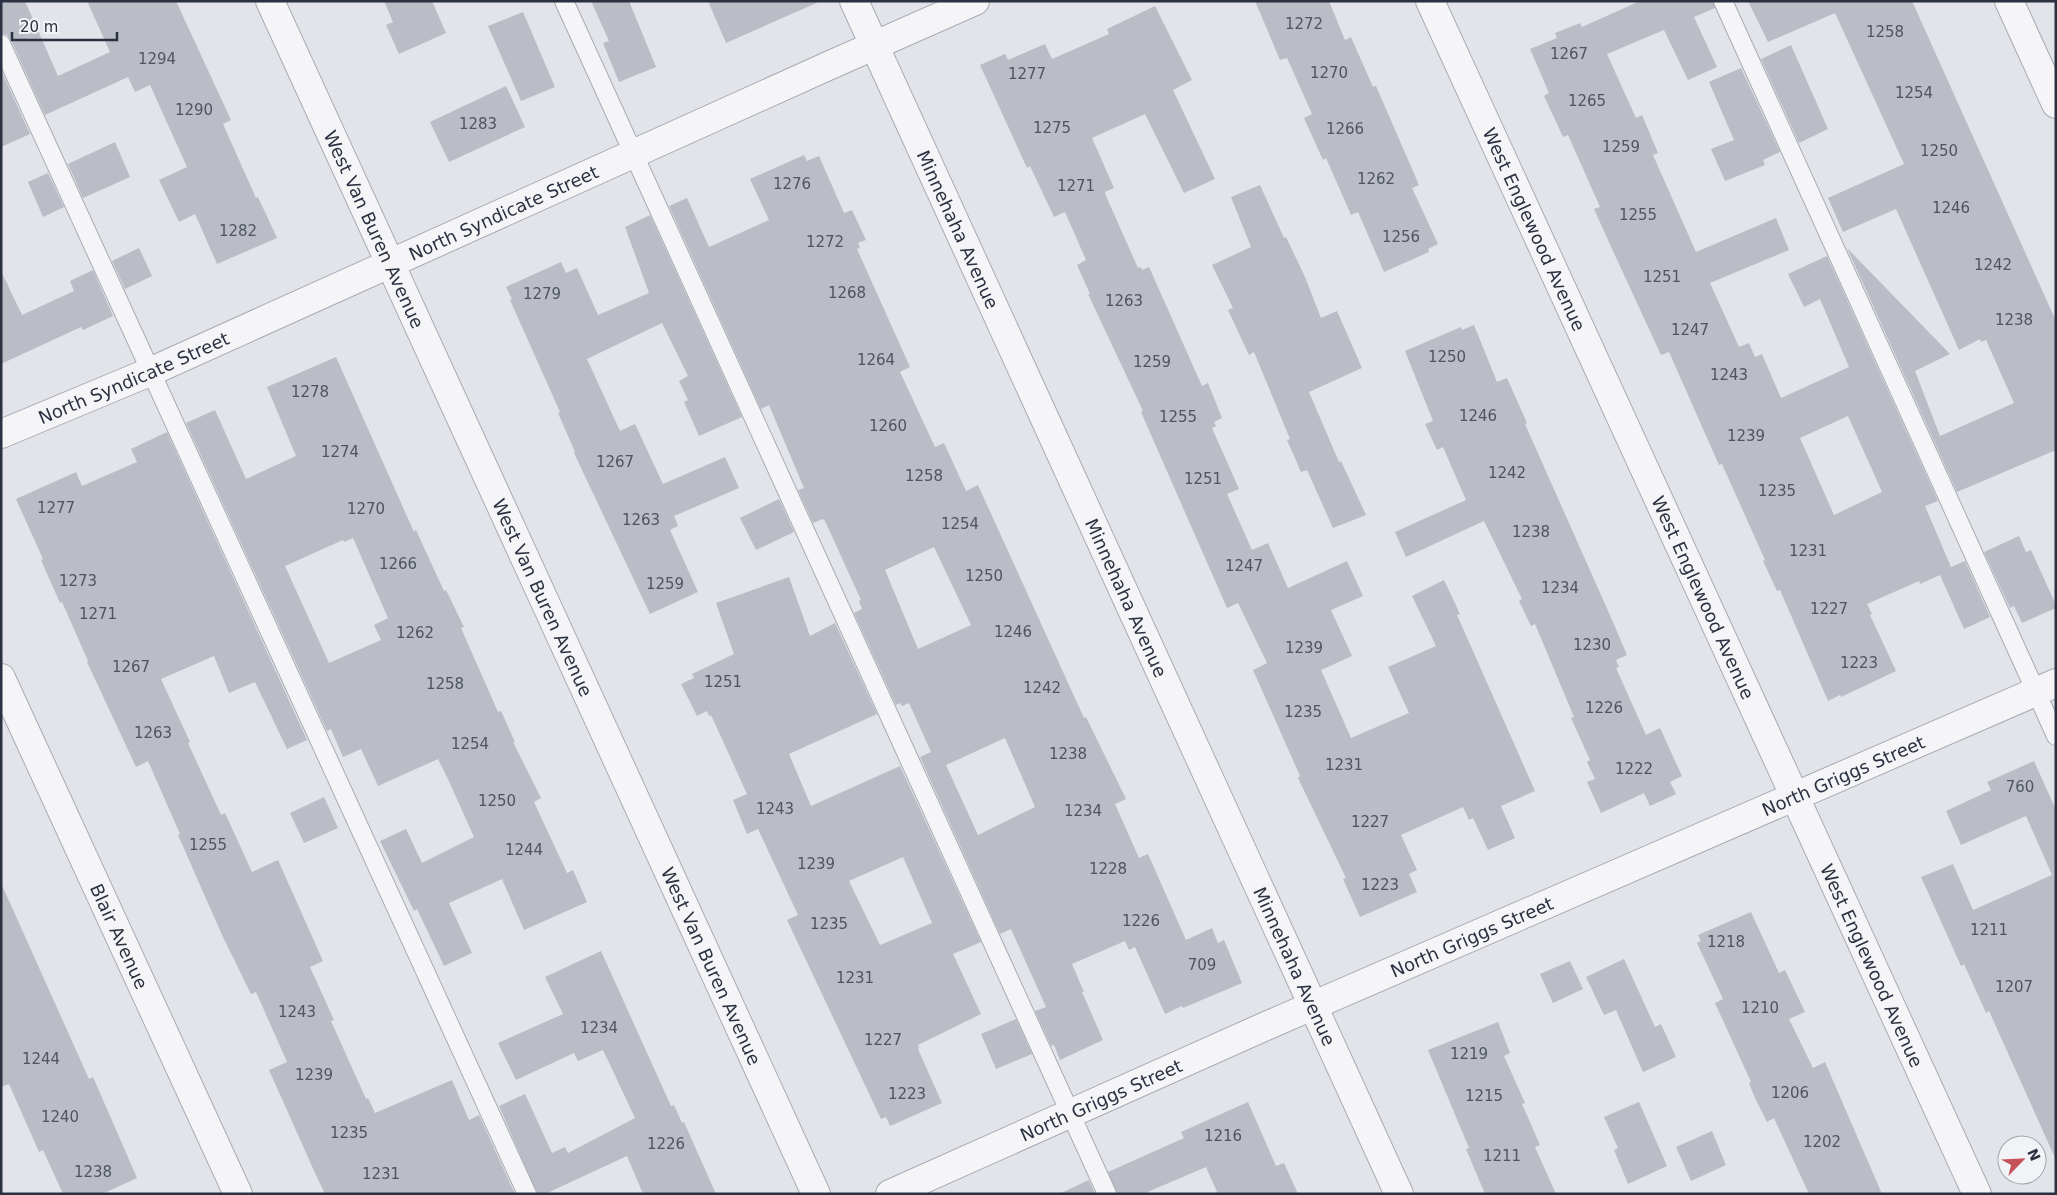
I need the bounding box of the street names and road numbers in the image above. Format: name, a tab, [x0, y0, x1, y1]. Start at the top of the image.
street label: West Englewood Avenue	[1479, 124, 1590, 334]
street label: West Van Buren Avenue	[320, 127, 429, 331]
street label: Minnehaha Avenue	[913, 147, 1004, 312]
street label: North Syndicate Street	[405, 161, 601, 264]
street label: North Syndicate Street	[35, 327, 232, 428]
street label: West Englewood Avenue	[1648, 492, 1759, 702]
street label: West Van Buren Avenue	[489, 495, 597, 700]
street label: Minnehaha Avenue	[1081, 515, 1172, 680]
street label: North Griggs Street	[1759, 731, 1928, 820]
street label: West Englewood Avenue	[1817, 861, 1928, 1070]
street label: West Van Buren Avenue	[657, 864, 766, 1068]
street label: Blair Avenue	[86, 880, 153, 992]
street label: Minnehaha Avenue	[1250, 883, 1340, 1049]
street label: North Griggs Street	[1387, 892, 1556, 981]
street label: North Griggs Street	[1017, 1054, 1185, 1145]

